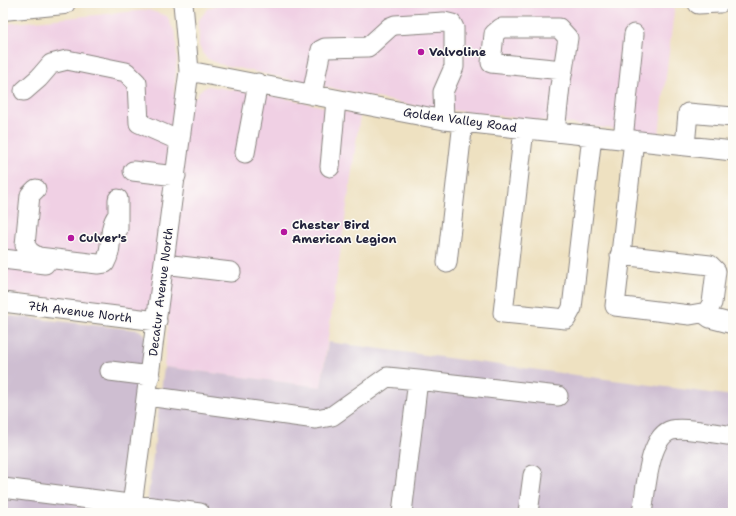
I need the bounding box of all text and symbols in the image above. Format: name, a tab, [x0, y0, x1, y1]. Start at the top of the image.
place label: Valvoline	[429, 44, 486, 60]
marker: Valvoline	[416, 47, 426, 57]
street label: Golden Valley Road	[402, 104, 518, 136]
place label: Chester Bird American Legion	[292, 217, 396, 247]
street label: Decatur Avenue North	[145, 227, 177, 357]
marker: Chester Bird American Legion	[279, 227, 289, 237]
place label: Culver's	[79, 230, 127, 246]
marker: Culver's	[66, 233, 76, 243]
street label: 7th Avenue North	[27, 298, 133, 326]

